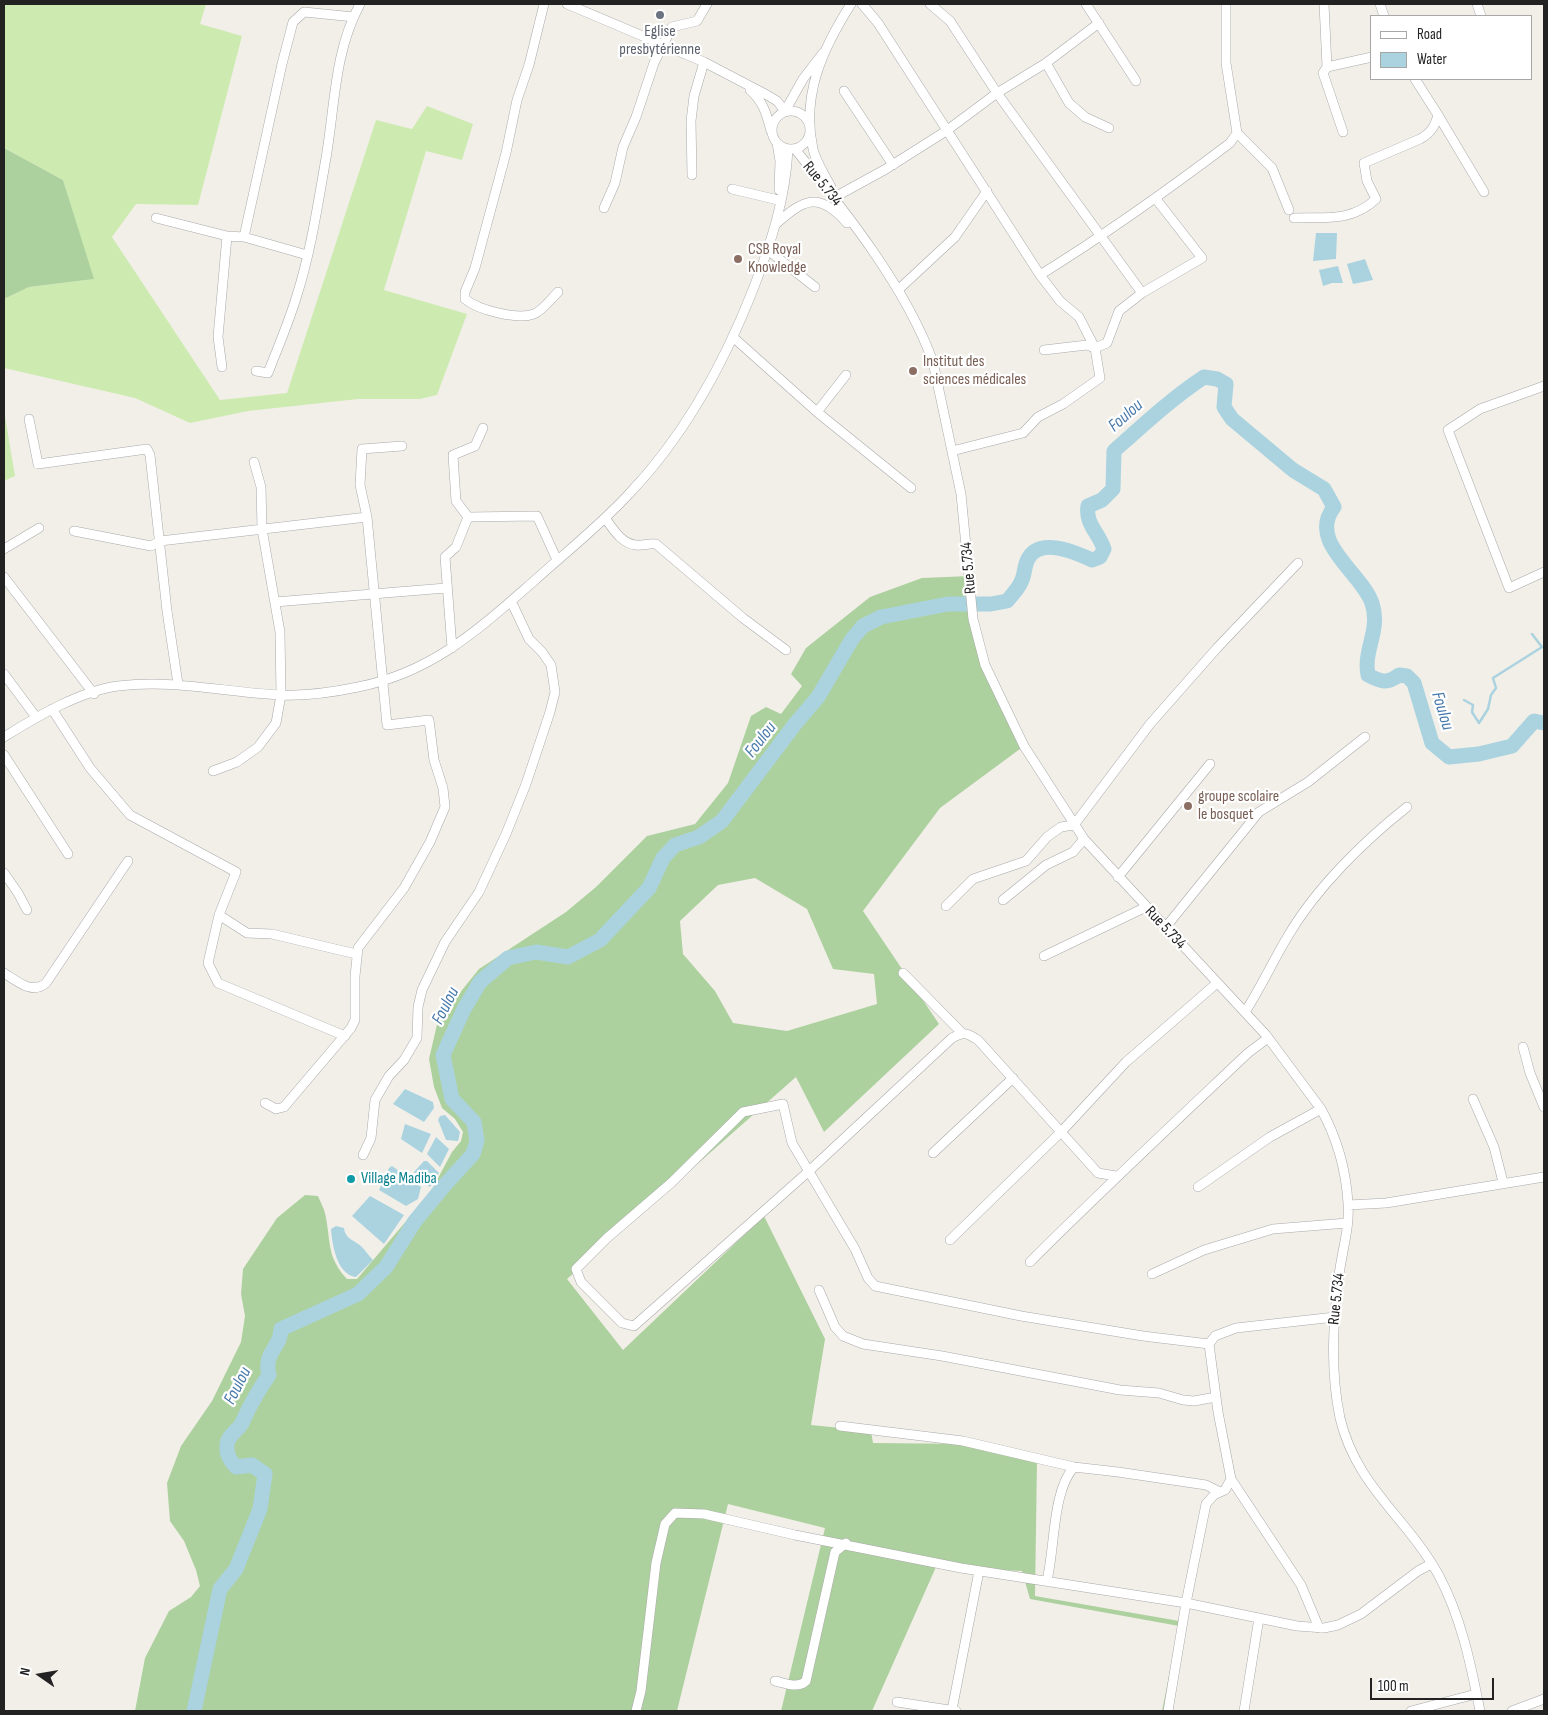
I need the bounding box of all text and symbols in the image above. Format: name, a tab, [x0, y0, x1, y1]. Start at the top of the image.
marker: Eglise presbytérienne	[654, 9, 666, 21]
legend	[1370, 15, 1533, 80]
place label: Eglise presbytérienne	[619, 22, 701, 60]
text: Road	[1417, 25, 1442, 44]
text: Water	[1417, 50, 1447, 69]
street label: Rue 5.734	[798, 158, 846, 210]
place label: CSB Royal Knowledge	[748, 240, 806, 278]
marker: CSB Royal Knowledge	[732, 253, 744, 265]
place label: Institut des sciences médicales	[923, 352, 1026, 390]
marker: Institut des sciences médicales	[907, 365, 919, 377]
water label: Foulou	[1104, 395, 1148, 437]
street label: Rue 5.734	[957, 541, 981, 595]
water label: Foulou	[1426, 689, 1458, 733]
water label: Foulou	[740, 718, 782, 762]
place label: groupe scolaire le bosquet	[1198, 787, 1279, 825]
marker: groupe scolaire le bosquet	[1182, 800, 1194, 812]
street label: Rue 5.734	[1140, 903, 1190, 953]
water label: Foulou	[428, 984, 464, 1028]
place label: Village Madiba	[361, 1169, 437, 1189]
marker: Village Madiba	[345, 1173, 357, 1185]
street label: Rue 5.734	[1325, 1272, 1349, 1326]
water label: Foulou	[220, 1364, 256, 1408]
north arrow	[15, 1650, 65, 1700]
text: N	[16, 1666, 34, 1677]
scale bar	[1373, 1668, 1497, 1700]
text: 100 m	[1378, 1677, 1409, 1696]

